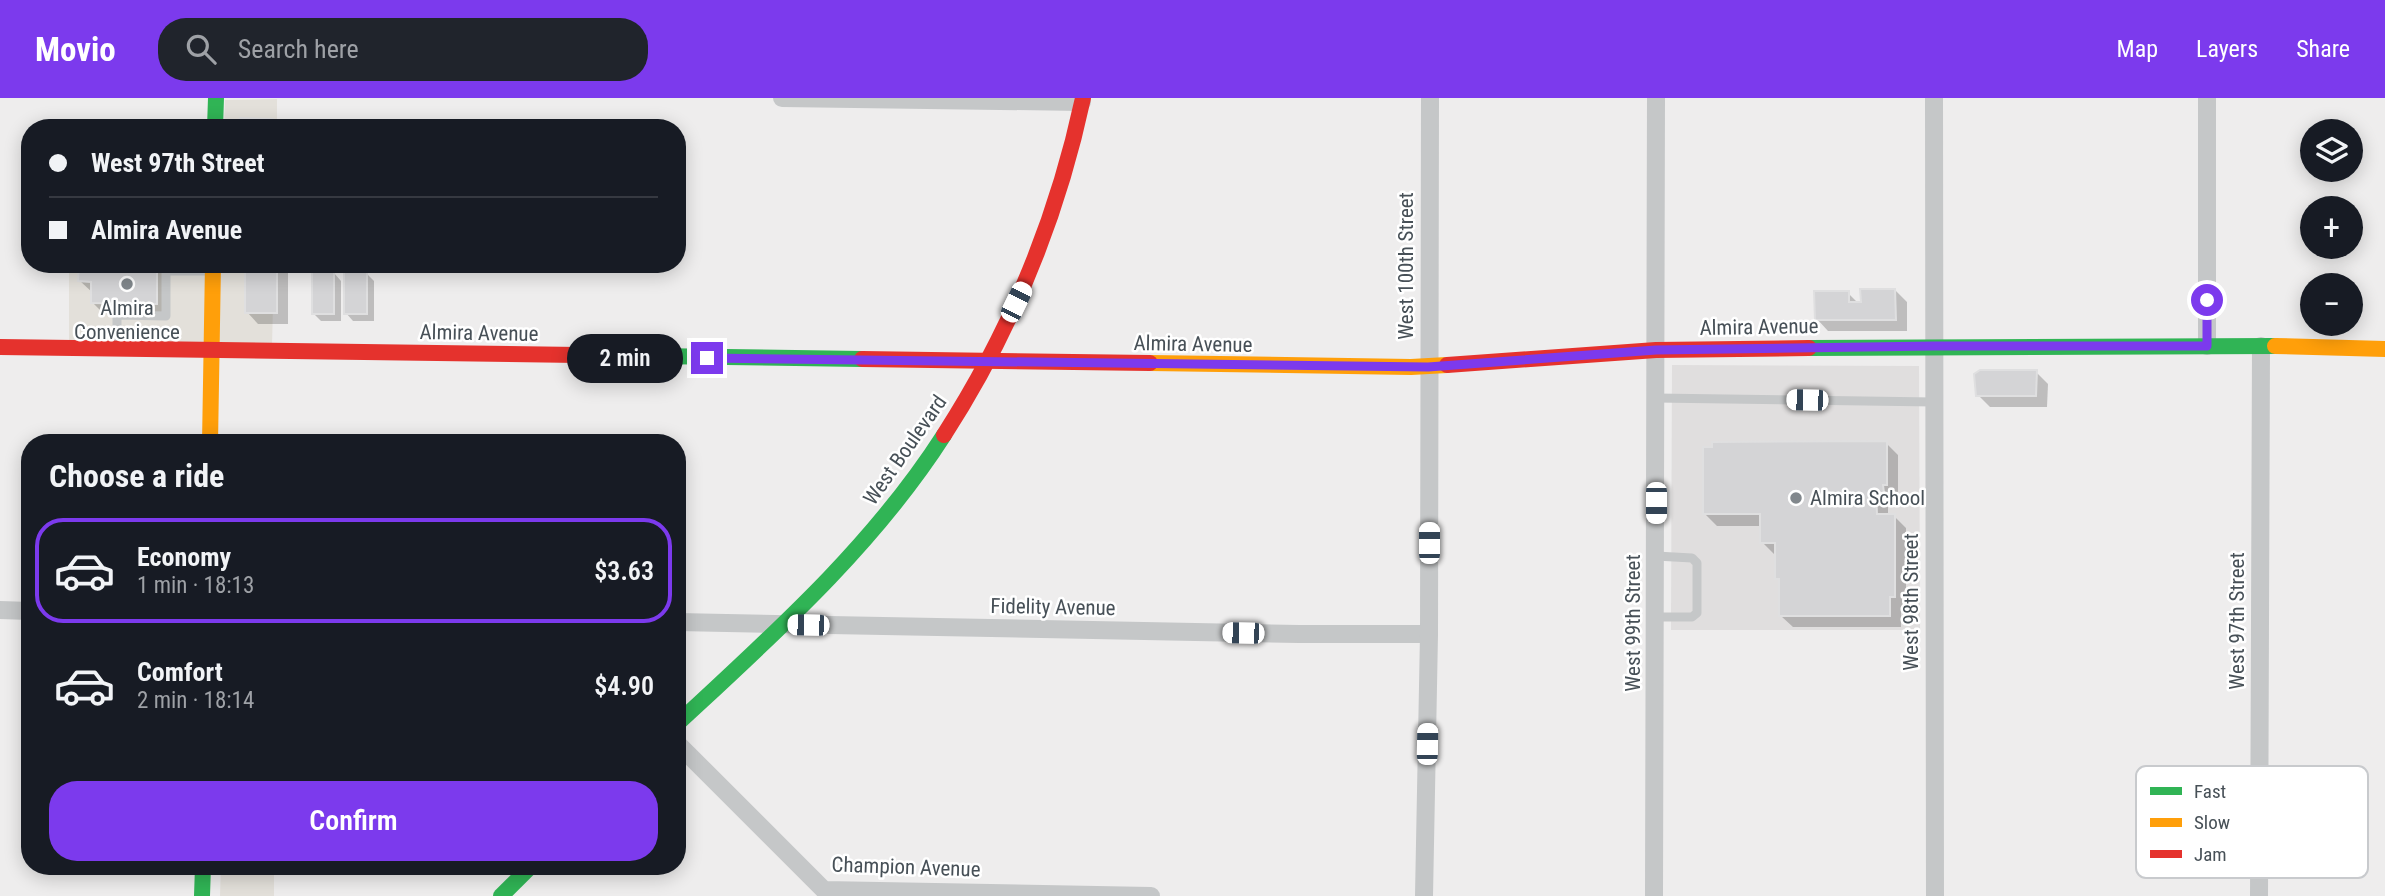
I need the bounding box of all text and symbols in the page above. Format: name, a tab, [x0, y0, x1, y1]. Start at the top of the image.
search box	[158, 18, 648, 81]
text: Movio	[35, 30, 116, 69]
icon: search	[182, 30, 220, 68]
text: Search here	[238, 34, 359, 64]
text: Map	[2117, 35, 2158, 63]
text: Layers	[2196, 35, 2258, 63]
text: Share	[2296, 35, 2350, 63]
map controls	[2300, 119, 2363, 336]
button: layers	[2300, 119, 2363, 182]
text: West 97th Street	[91, 148, 265, 178]
street label: West 100th Street	[1394, 192, 1418, 340]
button: +	[2300, 196, 2363, 259]
text: Almira Avenue	[91, 215, 242, 245]
button: −	[2300, 273, 2363, 336]
marker: Almira Convenience	[119, 276, 135, 292]
car	[998, 279, 1035, 325]
route start	[2191, 284, 2223, 316]
place label: Almira Convenience	[74, 296, 180, 344]
street label: Almira Avenue	[1699, 314, 1819, 340]
street label: Almira Avenue	[419, 320, 539, 346]
street label: Almira Avenue	[1133, 331, 1253, 357]
callout: 2 min	[567, 334, 682, 382]
route end	[691, 342, 723, 374]
text: 2 min	[600, 345, 650, 372]
car	[1786, 389, 1829, 411]
street label: West Boulevard	[858, 391, 952, 509]
text: Choose a ride	[49, 457, 224, 495]
car	[1646, 482, 1667, 524]
place label: Almira School	[1810, 486, 1925, 510]
marker: Almira School	[1788, 490, 1804, 506]
car	[1419, 522, 1440, 564]
street label: West 98th Street	[1899, 533, 1923, 671]
icon: car	[53, 539, 116, 602]
text: Economy	[137, 542, 231, 572]
street label: West 97th Street	[2225, 552, 2249, 690]
street label: West 99th Street	[1621, 554, 1645, 692]
text: $3.63	[594, 556, 654, 586]
text: 1 min · 18:13	[137, 572, 254, 599]
street label: Fidelity Avenue	[990, 594, 1116, 620]
car	[787, 614, 830, 636]
car	[1222, 622, 1265, 644]
icon: car	[53, 654, 116, 717]
text: Comfort	[137, 657, 223, 687]
text: $4.90	[594, 671, 654, 701]
text: 2 min · 18:14	[137, 687, 254, 714]
car	[1417, 723, 1438, 765]
legend	[2136, 766, 2368, 878]
text: Fast	[2194, 780, 2226, 803]
button: Confirm	[49, 781, 658, 861]
text: Slow	[2194, 811, 2230, 834]
text: Jam	[2194, 843, 2227, 866]
street label: Champion Avenue	[831, 852, 981, 882]

